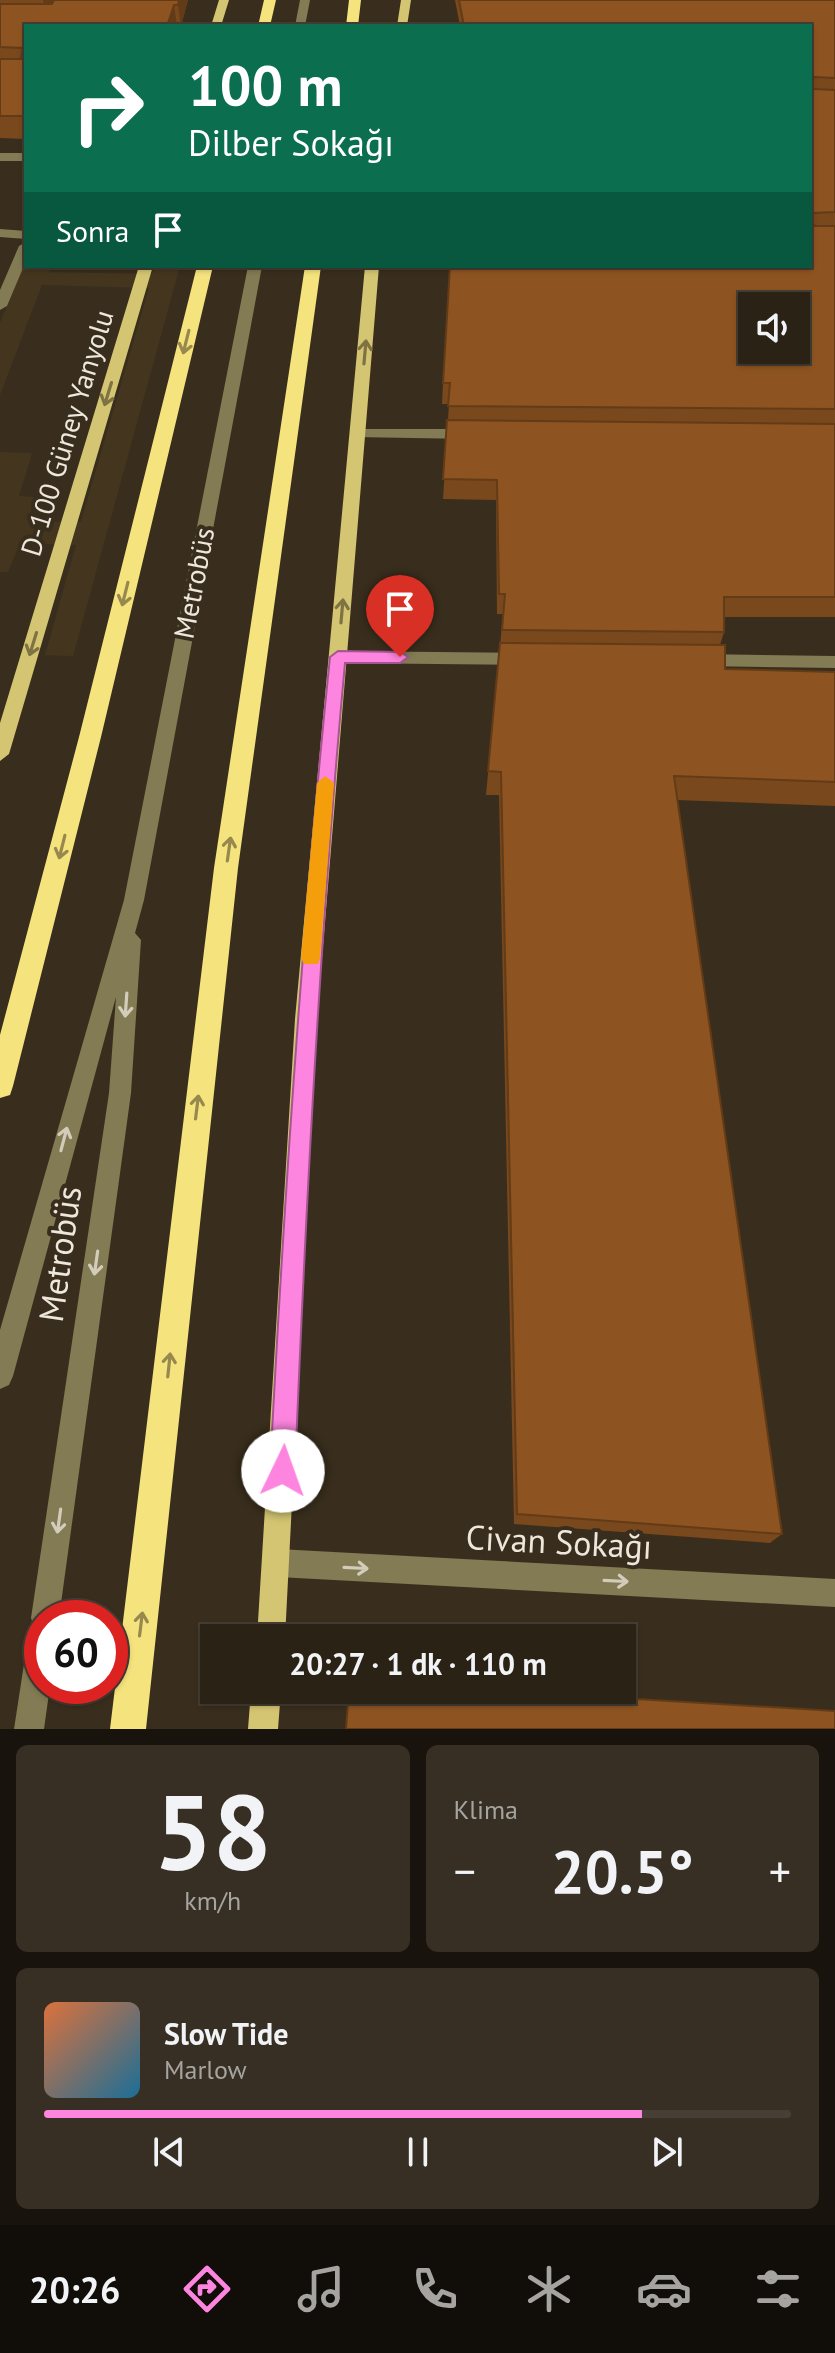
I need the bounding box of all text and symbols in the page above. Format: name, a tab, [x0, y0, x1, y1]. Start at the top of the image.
text: 100 m	[188, 49, 343, 121]
icon: right	[56, 56, 160, 160]
text: Dilber Sokağı	[188, 119, 394, 166]
icon: arrive	[146, 208, 190, 252]
text: Sonra	[56, 211, 130, 250]
map controls	[738, 292, 810, 364]
button: sound	[738, 292, 810, 364]
street label: D-100 Güney Yanyolu	[12, 305, 122, 560]
one-way arrow	[178, 328, 193, 354]
one-way arrow	[358, 339, 373, 366]
one-way arrow	[100, 381, 115, 407]
street label: Metrobüs	[165, 524, 222, 642]
pin	[366, 575, 434, 657]
one-way arrow	[116, 581, 131, 607]
icon: arrive	[378, 587, 422, 631]
one-way arrow	[335, 598, 350, 625]
one-way arrow	[25, 630, 40, 656]
one-way arrow	[54, 833, 69, 859]
one-way arrow	[222, 837, 237, 862]
one-way arrow	[118, 991, 133, 1018]
one-way arrow	[190, 1094, 205, 1121]
one-way arrow	[58, 1126, 73, 1152]
street label: Metrobüs	[28, 1183, 90, 1325]
one-way arrow	[88, 1250, 103, 1276]
one-way arrow	[162, 1352, 177, 1379]
position arrow	[241, 1429, 325, 1513]
one-way arrow	[51, 1508, 66, 1533]
street label: Civan Sokağı	[465, 1514, 653, 1568]
one-way arrow	[342, 1560, 369, 1575]
one-way arrow	[602, 1574, 629, 1589]
speed limit sign: 60	[24, 1600, 128, 1704]
one-way arrow	[134, 1612, 149, 1637]
text: 20:27 · 1 dk · 110 m	[289, 1644, 547, 1683]
text: 58	[154, 1764, 272, 1899]
text: Klima	[454, 1793, 518, 1826]
text: 20.5°	[551, 1832, 694, 1910]
text: −	[454, 1842, 476, 1899]
text: +	[769, 1842, 791, 1899]
text: km/h	[184, 1884, 241, 1917]
text: Slow Tide	[164, 2014, 289, 2053]
text: Marlow	[164, 2053, 247, 2086]
icon: previous	[147, 2130, 191, 2174]
icon: pause	[396, 2130, 440, 2174]
icon: next	[645, 2130, 689, 2174]
icon: directions	[179, 2261, 235, 2317]
icon: music	[293, 2261, 349, 2317]
icon: phone	[407, 2261, 463, 2317]
icon: climate	[521, 2261, 577, 2317]
icon: car	[636, 2261, 692, 2317]
icon: filters	[750, 2261, 806, 2317]
text: 20:26	[29, 2266, 120, 2313]

